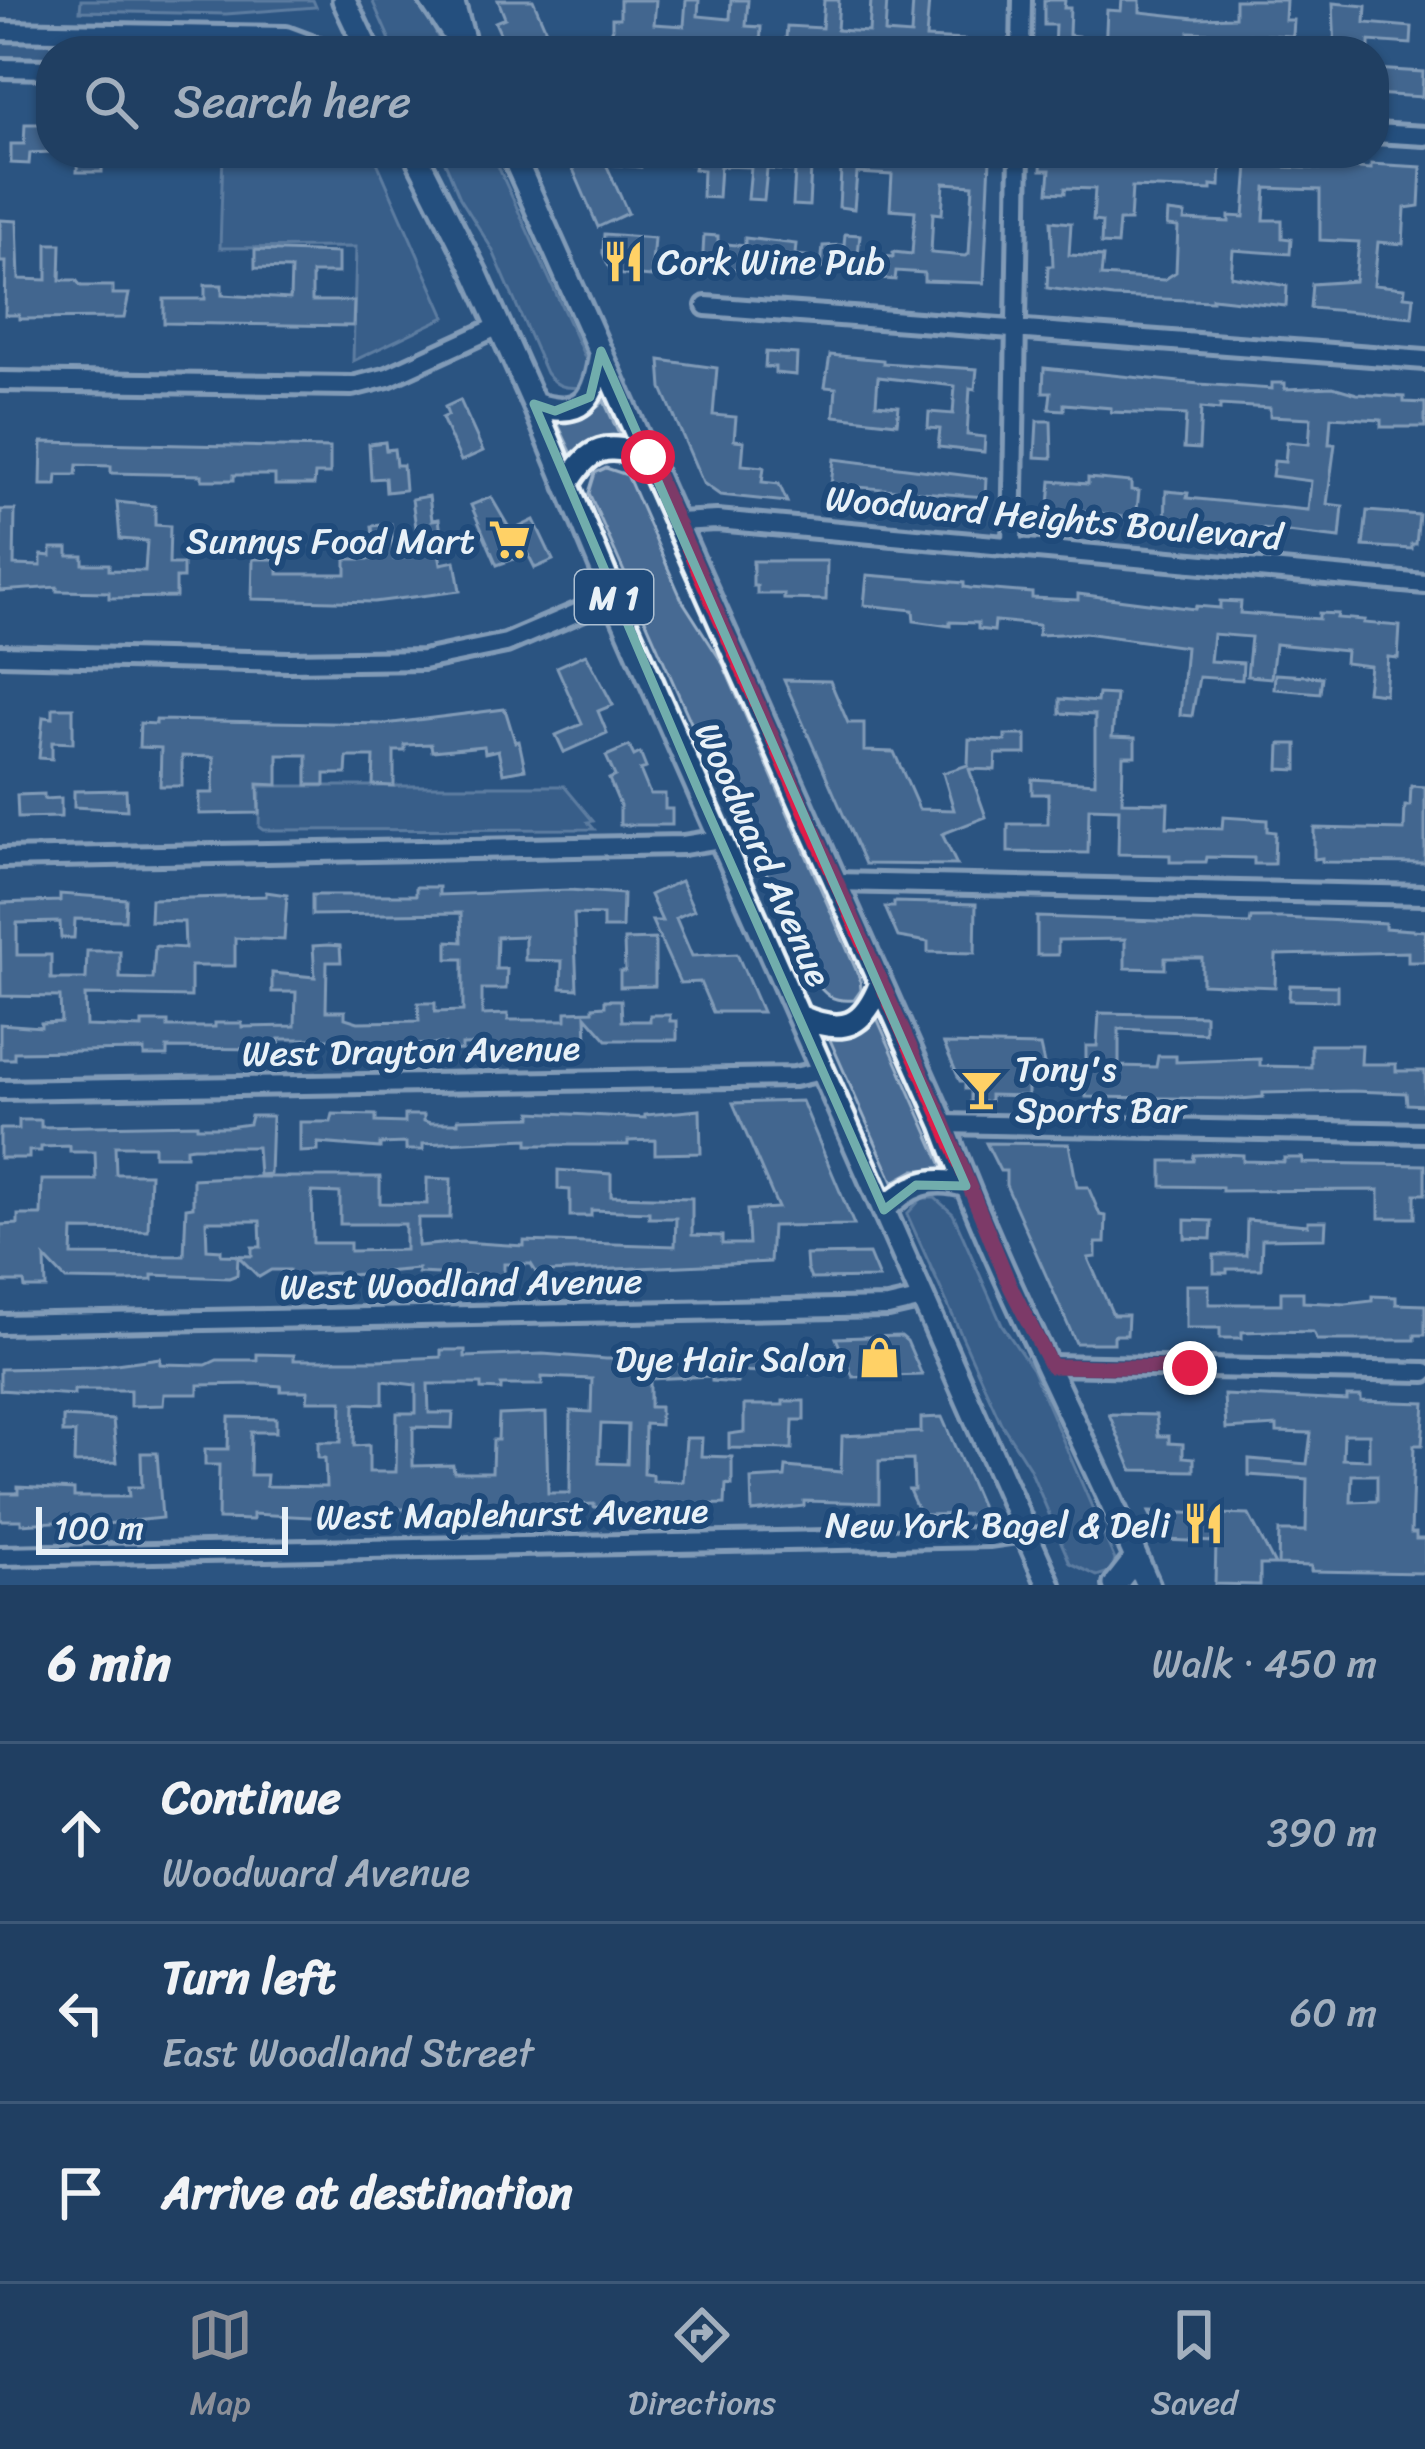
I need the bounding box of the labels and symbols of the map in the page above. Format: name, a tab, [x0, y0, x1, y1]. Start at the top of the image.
place label: Cork Wine Pub	[657, 230, 885, 294]
restaurant icon: Cork Wine Pub	[600, 238, 646, 284]
route start	[621, 430, 675, 484]
street label: Woodward Heights Boulevard	[823, 466, 1287, 570]
place label: Sunnys Food Mart	[186, 509, 475, 573]
supermarket icon: Sunnys Food Mart	[486, 517, 532, 563]
road number: M 1	[575, 570, 653, 624]
street label: Woodward Avenue	[676, 711, 850, 997]
street label: West Drayton Avenue	[241, 1016, 581, 1086]
place label: Tony's Sports Bar	[1015, 1037, 1188, 1142]
bar icon: Tony's Sports Bar	[958, 1066, 1004, 1112]
street label: West Woodland Avenue	[279, 1249, 643, 1319]
place label: Dye Hair Salon	[615, 1327, 846, 1391]
shop icon: Dye Hair Salon	[857, 1335, 903, 1381]
route end	[1163, 1341, 1217, 1395]
street label: West Maplehurst Avenue	[315, 1479, 709, 1549]
place label: New York Bagel & Deli	[825, 1493, 1171, 1557]
scale bar	[36, 1501, 288, 1554]
restaurant icon: New York Bagel & Deli	[1181, 1501, 1227, 1547]

